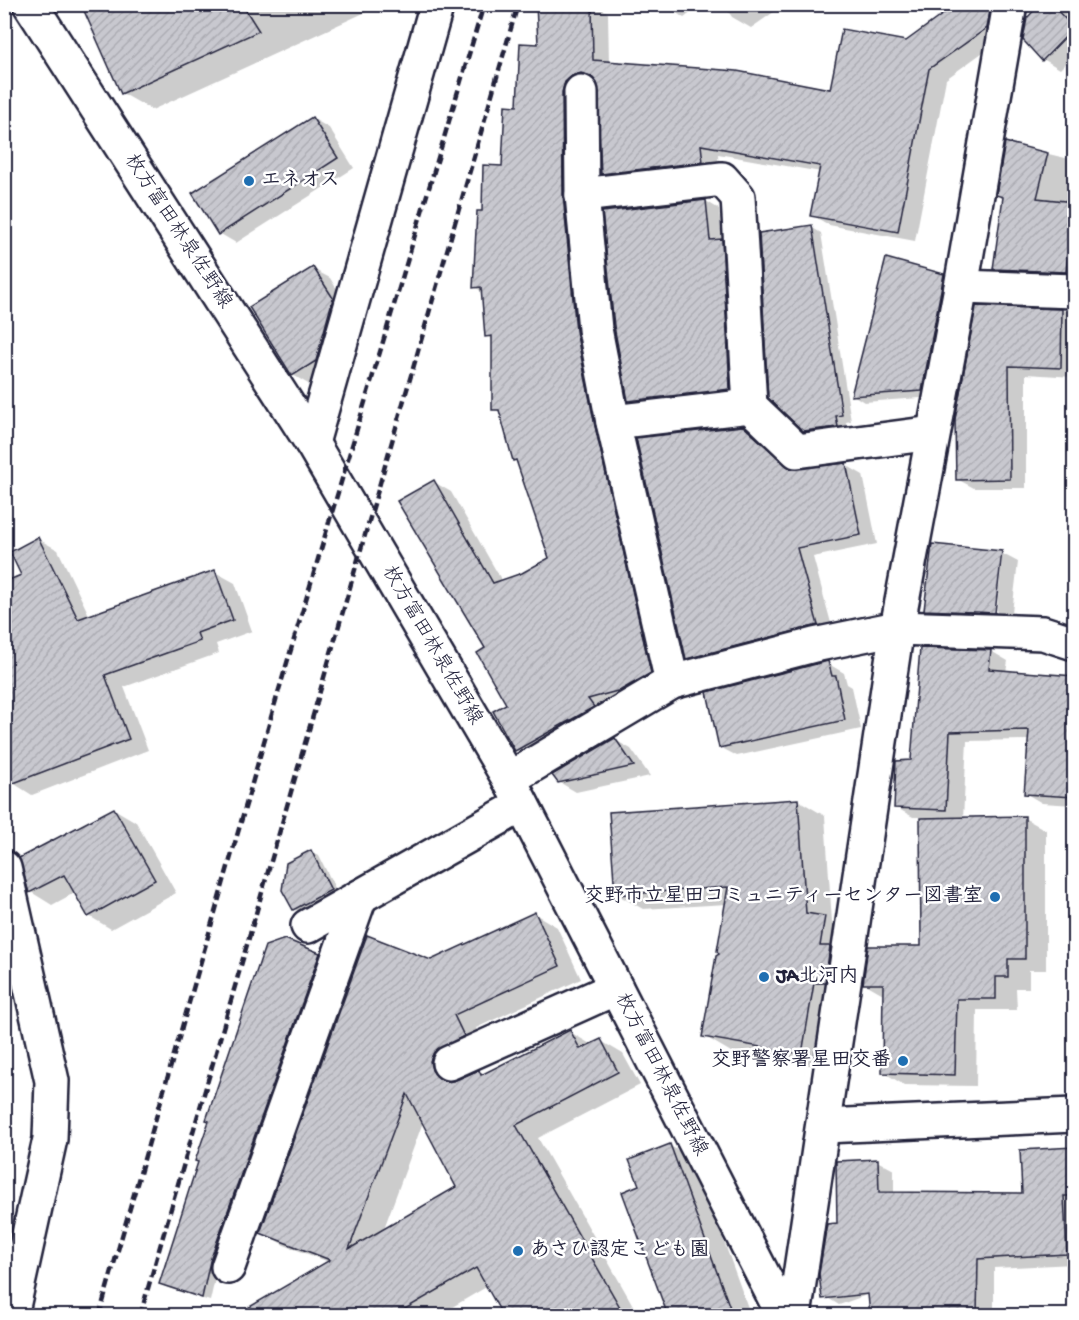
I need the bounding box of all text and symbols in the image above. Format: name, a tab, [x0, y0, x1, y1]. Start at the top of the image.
street label: 枚方富田林泉佐野線	[118, 149, 237, 314]
place label: エネオス	[261, 169, 340, 193]
marker: エネオス	[242, 174, 256, 188]
street label: 枚方富田林泉佐野線	[376, 561, 488, 730]
place label: 交野市立星田コミュニティーセンター図書室	[584, 884, 983, 909]
marker: 交野市立星田コミュニティーセンター図書室	[988, 890, 1002, 904]
place label: JA北河内	[775, 964, 858, 989]
marker: JA北河内	[757, 970, 771, 984]
street label: 枚方富田林泉佐野線	[609, 989, 713, 1160]
place label: 交野警察署星田交番	[711, 1048, 891, 1073]
marker: 交野警察署星田交番	[896, 1054, 910, 1068]
place label: あさひ認定こども園	[530, 1238, 709, 1263]
marker: あさひ認定こども園	[511, 1244, 525, 1258]

